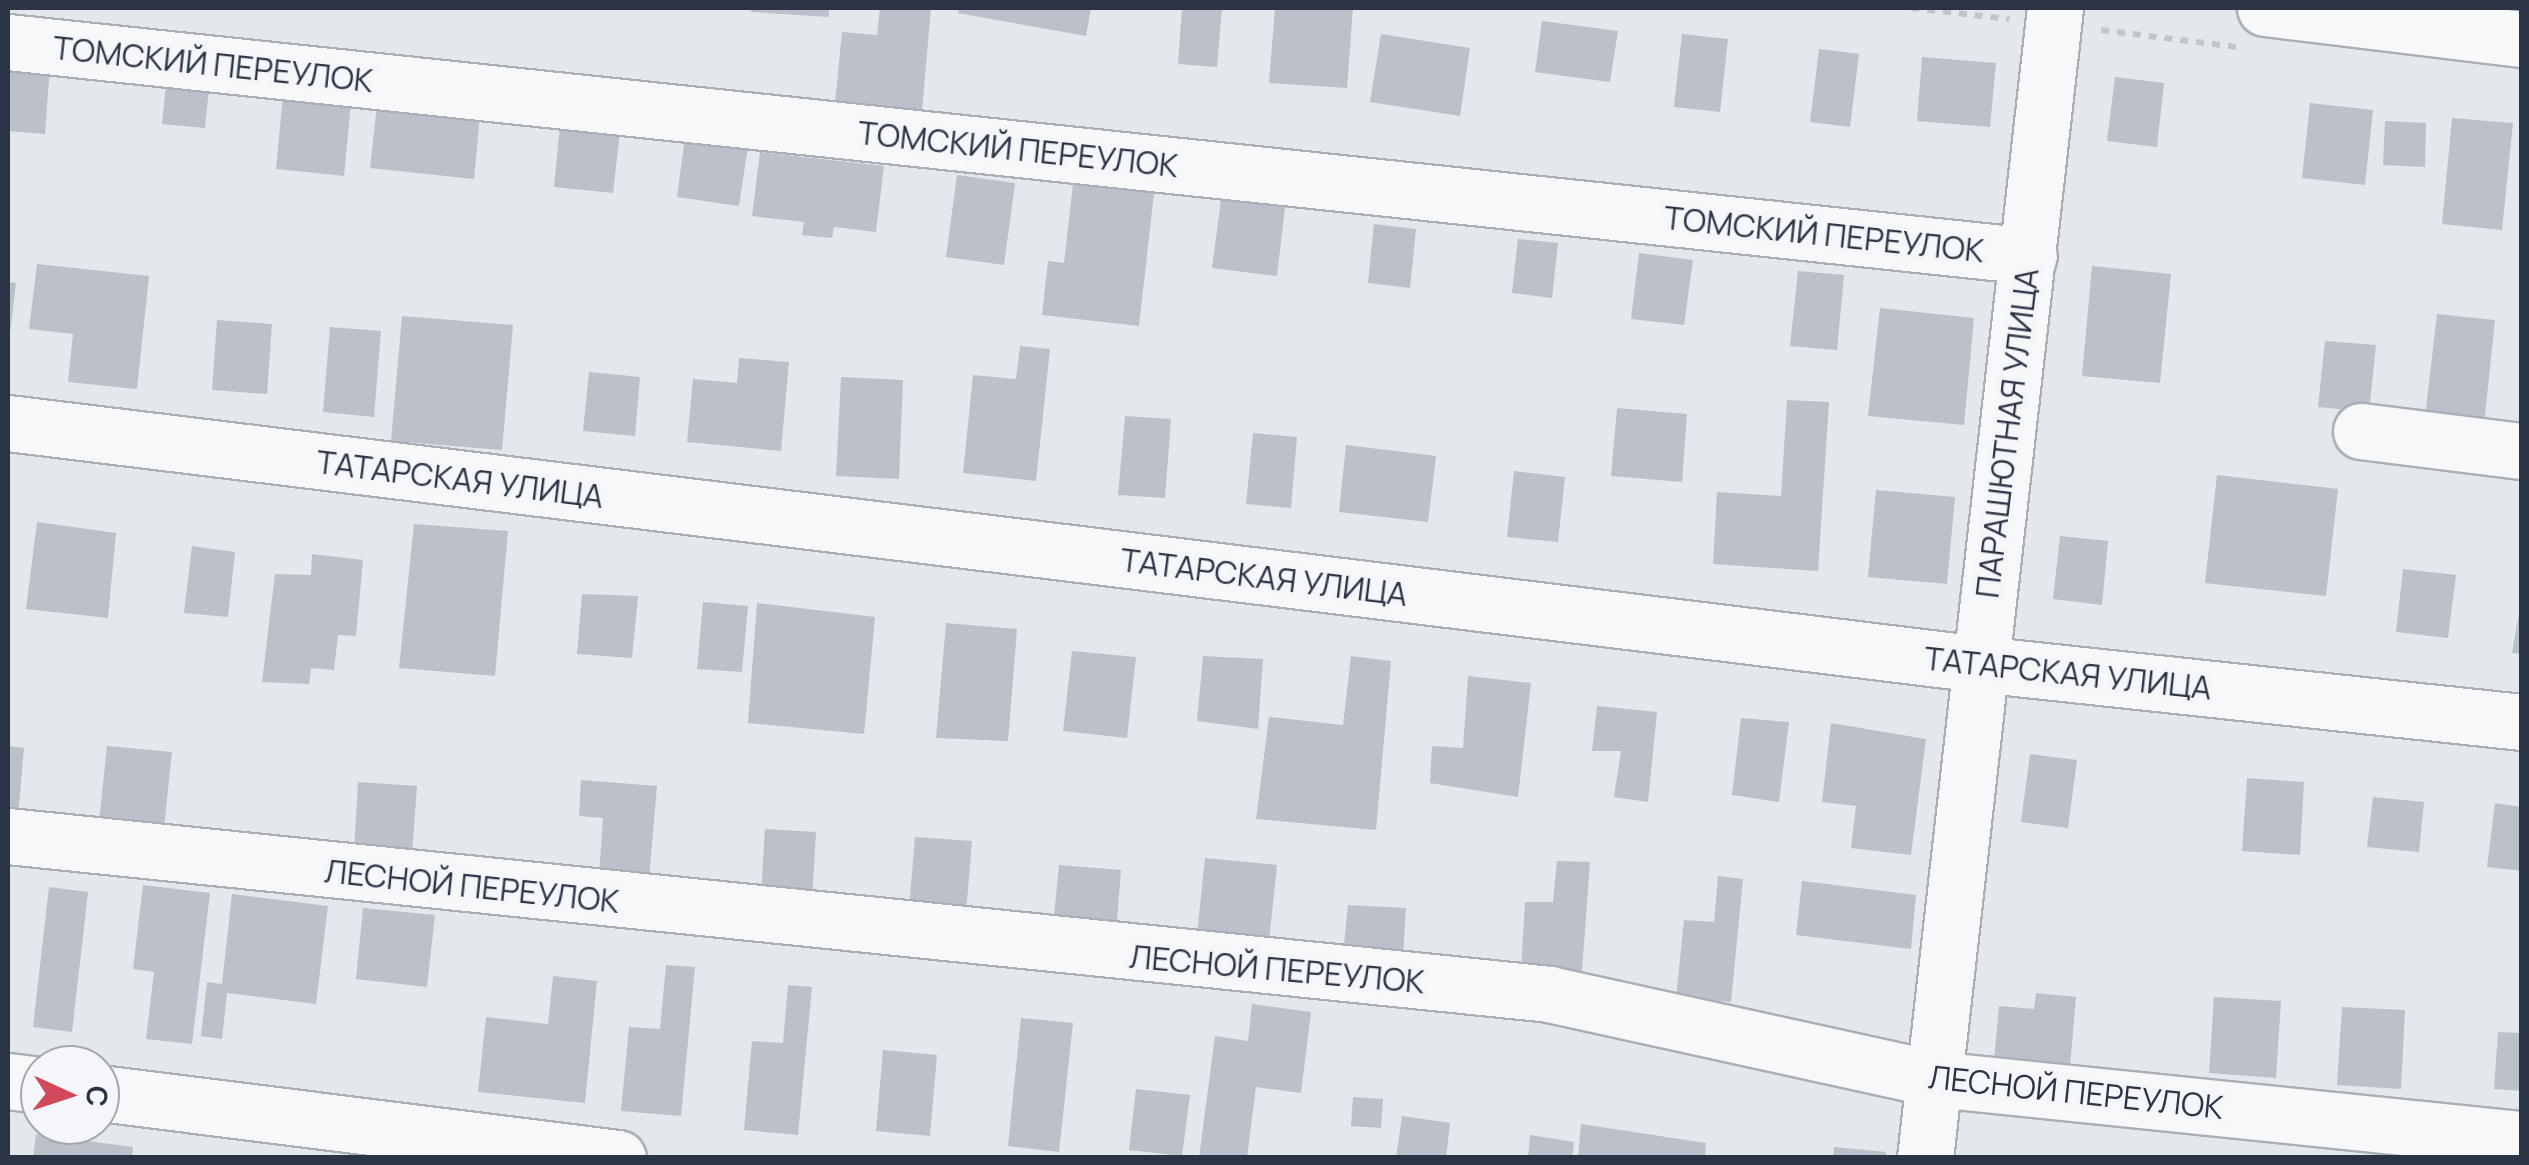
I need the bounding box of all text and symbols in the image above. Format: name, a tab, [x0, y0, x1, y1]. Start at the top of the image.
street label: ТОМСКИЙ ПЕРЕУЛОК	[51, 28, 375, 100]
street label: ТОМСКИЙ ПЕРЕУЛОК	[856, 113, 1180, 185]
street label: ТОМСКИЙ ПЕРЕУЛОК	[1662, 198, 1986, 270]
street label: ПАРАШЮТНАЯ УЛИЦА	[1968, 266, 2046, 600]
street label: ТАТАРСКАЯ УЛИЦА	[314, 442, 606, 516]
street label: ТАТАРСКАЯ УЛИЦА	[1118, 540, 1410, 614]
street label: ТАТАРСКАЯ УЛИЦА	[1922, 639, 2214, 707]
street label: ЛЕСНОЙ ПЕРЕУЛОК	[323, 851, 621, 921]
street label: ЛЕСНОЙ ПЕРЕУЛОК	[1128, 937, 1426, 1001]
north arrow	[20, 1045, 120, 1145]
street label: ЛЕСНОЙ ПЕРЕУЛОК	[1927, 1057, 2225, 1127]
text: С	[78, 1085, 117, 1108]

